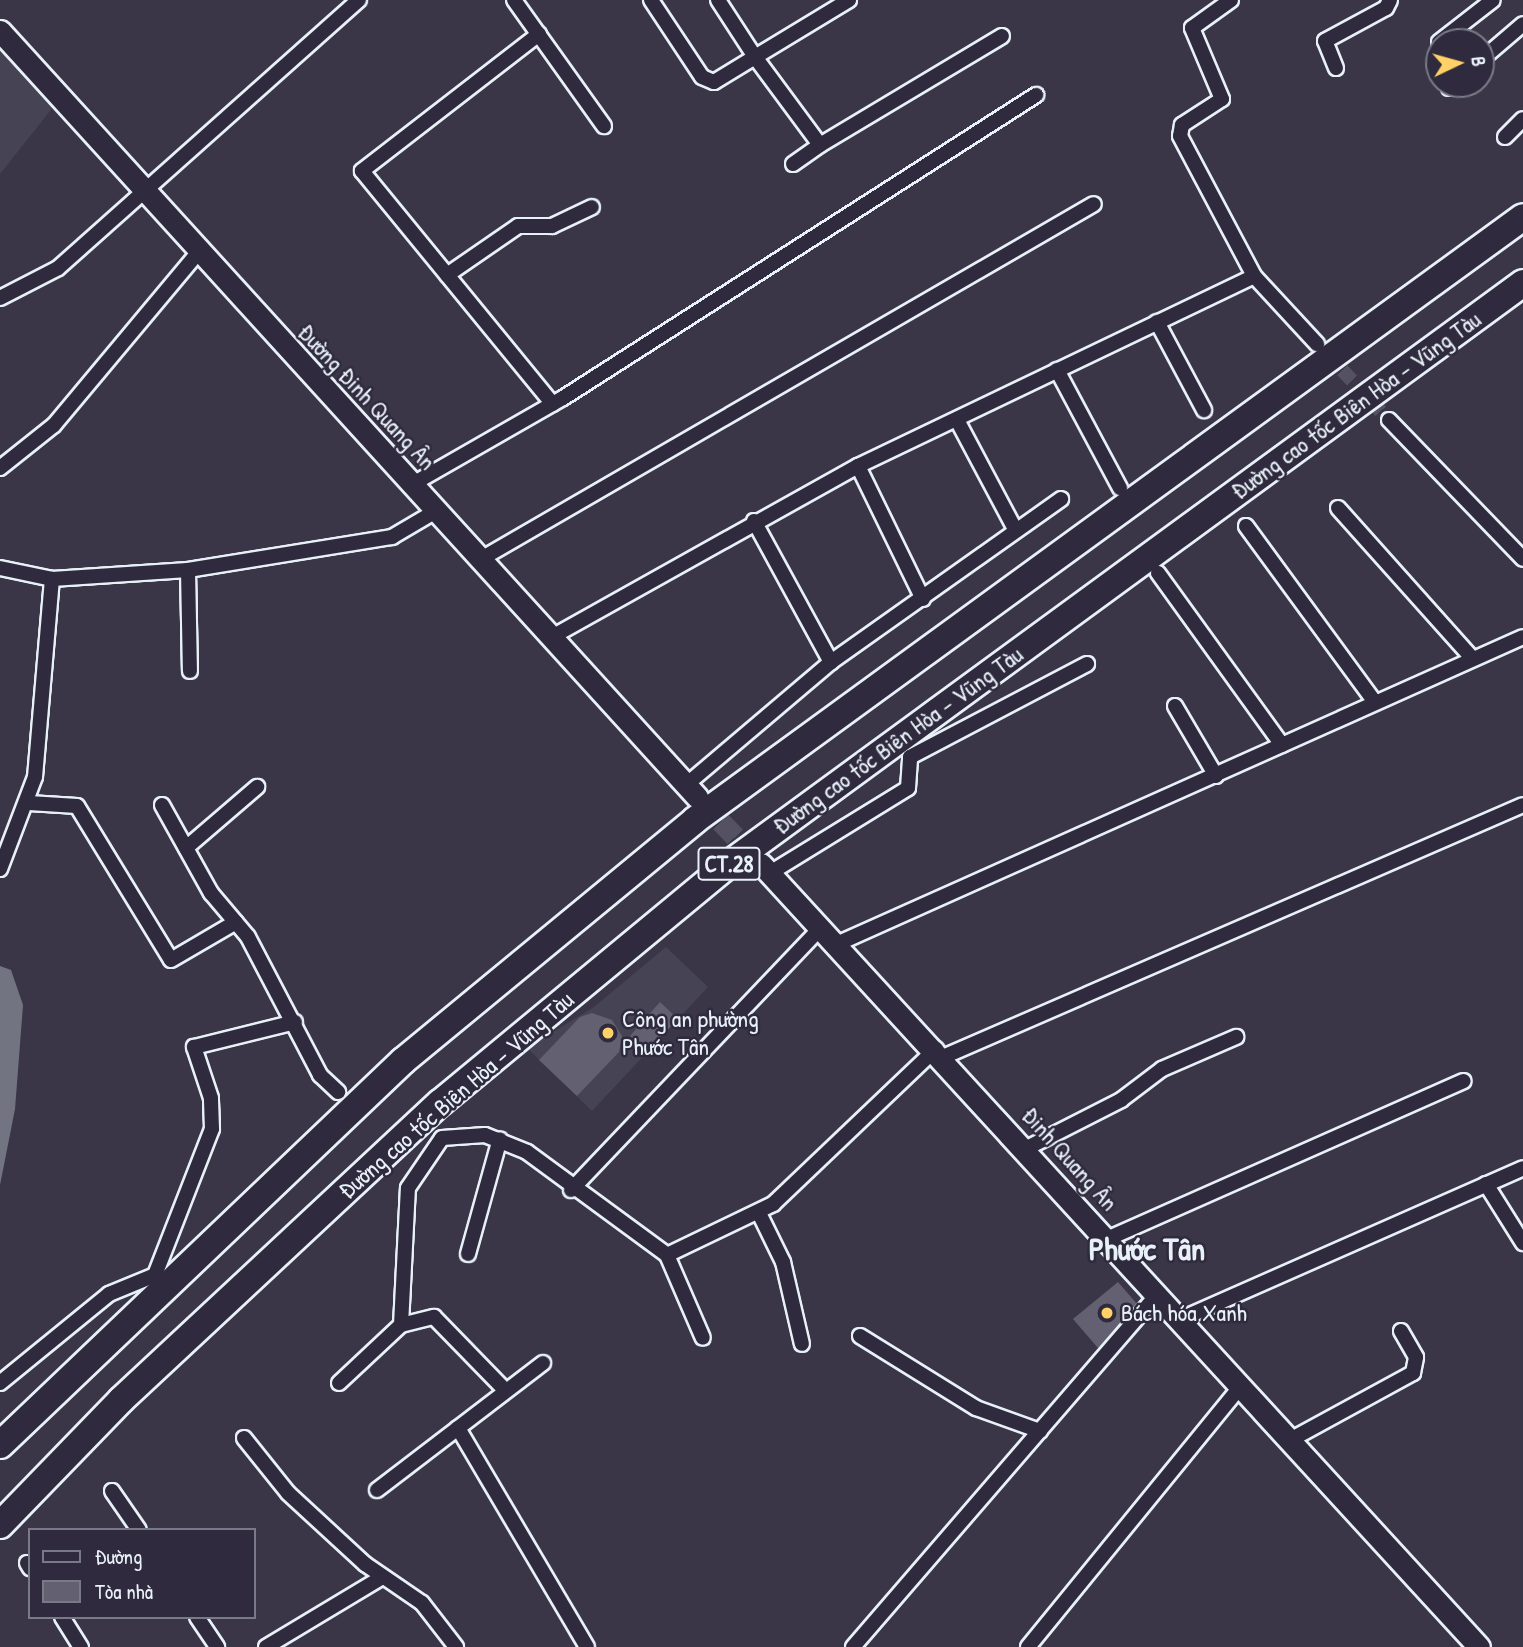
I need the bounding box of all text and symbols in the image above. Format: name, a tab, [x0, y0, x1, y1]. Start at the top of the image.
north arrow	[1425, 28, 1495, 98]
text: B	[1466, 55, 1492, 67]
street label: Đường cao tốc Biên Hòa – Vũng Tàu	[1226, 305, 1486, 505]
street label: Đường Đinh Quang Ân	[292, 318, 442, 476]
street label: Đường cao tốc Biên Hòa – Vũng Tàu	[768, 640, 1028, 840]
road number: CT.28	[696, 844, 762, 884]
street label: Đường cao tốc Biên Hòa – Vũng Tàu	[333, 985, 579, 1205]
place label: Công an phường Phước Tân	[622, 1005, 759, 1061]
marker: Công an phường Phước Tân	[600, 1025, 616, 1041]
street label: Đinh Quang Ân	[1016, 1101, 1124, 1217]
district label: Phước Tân	[1089, 1230, 1205, 1268]
place label: Bách hóa Xanh	[1121, 1299, 1247, 1327]
marker: Bách hóa Xanh	[1099, 1305, 1115, 1321]
legend	[28, 1528, 256, 1619]
text: Đường	[95, 1542, 142, 1571]
text: Tòa nhà	[95, 1577, 153, 1606]

